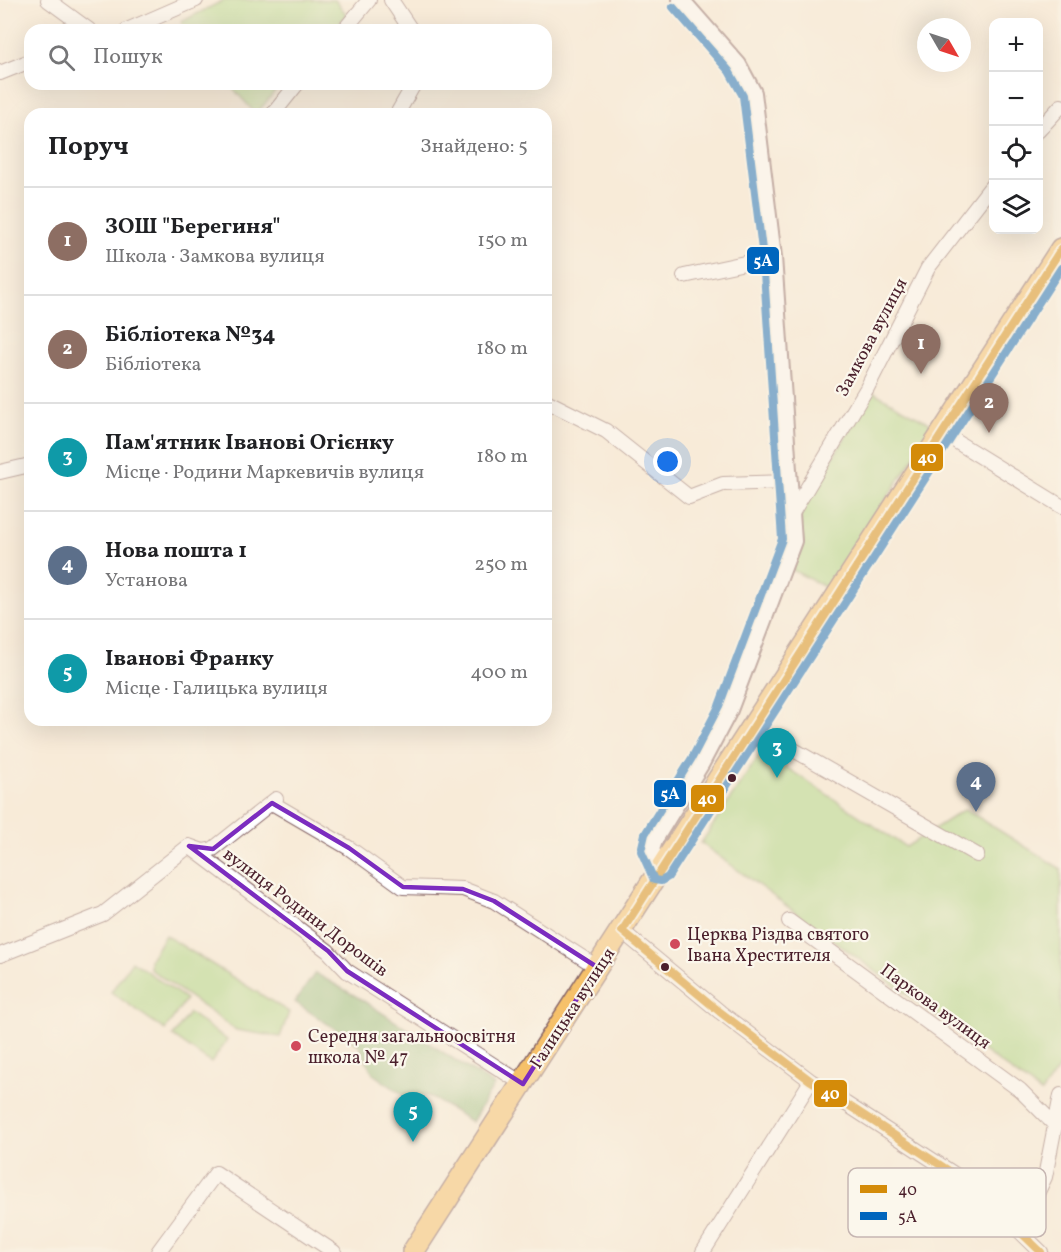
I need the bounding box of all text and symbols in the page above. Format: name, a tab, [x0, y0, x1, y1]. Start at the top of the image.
north arrow	[917, 18, 971, 72]
map controls	[989, 18, 1043, 234]
button: +	[989, 18, 1043, 72]
search box	[24, 24, 552, 90]
icon: search	[45, 41, 78, 74]
text: Пошук	[93, 42, 163, 73]
button: −	[989, 72, 1043, 126]
button: locate	[989, 126, 1043, 180]
text: Поруч	[48, 129, 129, 165]
text: Знайдено: 5	[420, 133, 528, 161]
button: layers	[989, 180, 1043, 234]
text: ЗОШ "Берегиня"	[105, 212, 281, 243]
text: 1	[63, 227, 72, 255]
text: 150 m	[477, 227, 528, 255]
text: Школа · Замкова вулиця	[105, 243, 325, 271]
line badge: 5А	[746, 246, 780, 275]
text: 5А	[753, 251, 773, 273]
street label: Замкова вулиця	[831, 274, 914, 401]
text: Бібліотека №34	[105, 320, 276, 351]
pin: 1	[902, 324, 940, 374]
text: 2	[62, 335, 73, 363]
text: 180 m	[476, 335, 528, 363]
text: Бібліотека	[105, 351, 202, 379]
pin: 2	[970, 384, 1008, 433]
text: Пам'ятник Іванові Огієнку	[105, 428, 394, 459]
text: 3	[62, 443, 73, 471]
text: 180 m	[476, 443, 528, 471]
line badge: 40	[910, 443, 944, 472]
your location	[653, 447, 682, 476]
text: 40	[917, 448, 937, 470]
text: Місце · Родини Маркевичів вулиця	[105, 459, 424, 487]
text: Нова пошта 1	[105, 536, 247, 567]
text: 4	[61, 551, 74, 579]
text: 250 m	[474, 551, 528, 579]
text: Установа	[105, 567, 188, 595]
text: Іванові Франку	[105, 644, 274, 675]
text: 5	[63, 659, 72, 687]
text: 400 m	[470, 659, 528, 687]
text: Місце · Галицька вулиця	[105, 675, 328, 703]
pin: 3	[758, 728, 796, 778]
pin: 4	[956, 762, 996, 812]
unlabelled marker	[726, 772, 738, 784]
line badge: 5А	[653, 779, 687, 808]
text: 5А	[660, 784, 680, 806]
line badge: 40	[690, 784, 725, 813]
text: 40	[697, 789, 717, 811]
street label: вулиця Родини Дорошів	[217, 843, 393, 984]
place label: Церква Різдва святого Івана Хрестителя	[687, 923, 869, 969]
marker: Церква Різдва святого Івана Хрестителя	[668, 937, 682, 951]
street label: Галицька вулиця	[525, 943, 622, 1074]
street label: Паркова вулиця	[875, 958, 996, 1056]
unlabelled marker	[659, 961, 671, 973]
place label: Середня загальноосвітня школа № 47	[308, 1025, 516, 1071]
marker: Середня загальноосвітня школа № 47	[289, 1039, 303, 1053]
line badge: 40	[813, 1079, 848, 1108]
text: 40	[820, 1084, 840, 1106]
pin: 5	[394, 1092, 432, 1142]
legend	[848, 1168, 1046, 1237]
text: 40	[898, 1180, 917, 1202]
text: 5А	[898, 1207, 917, 1229]

